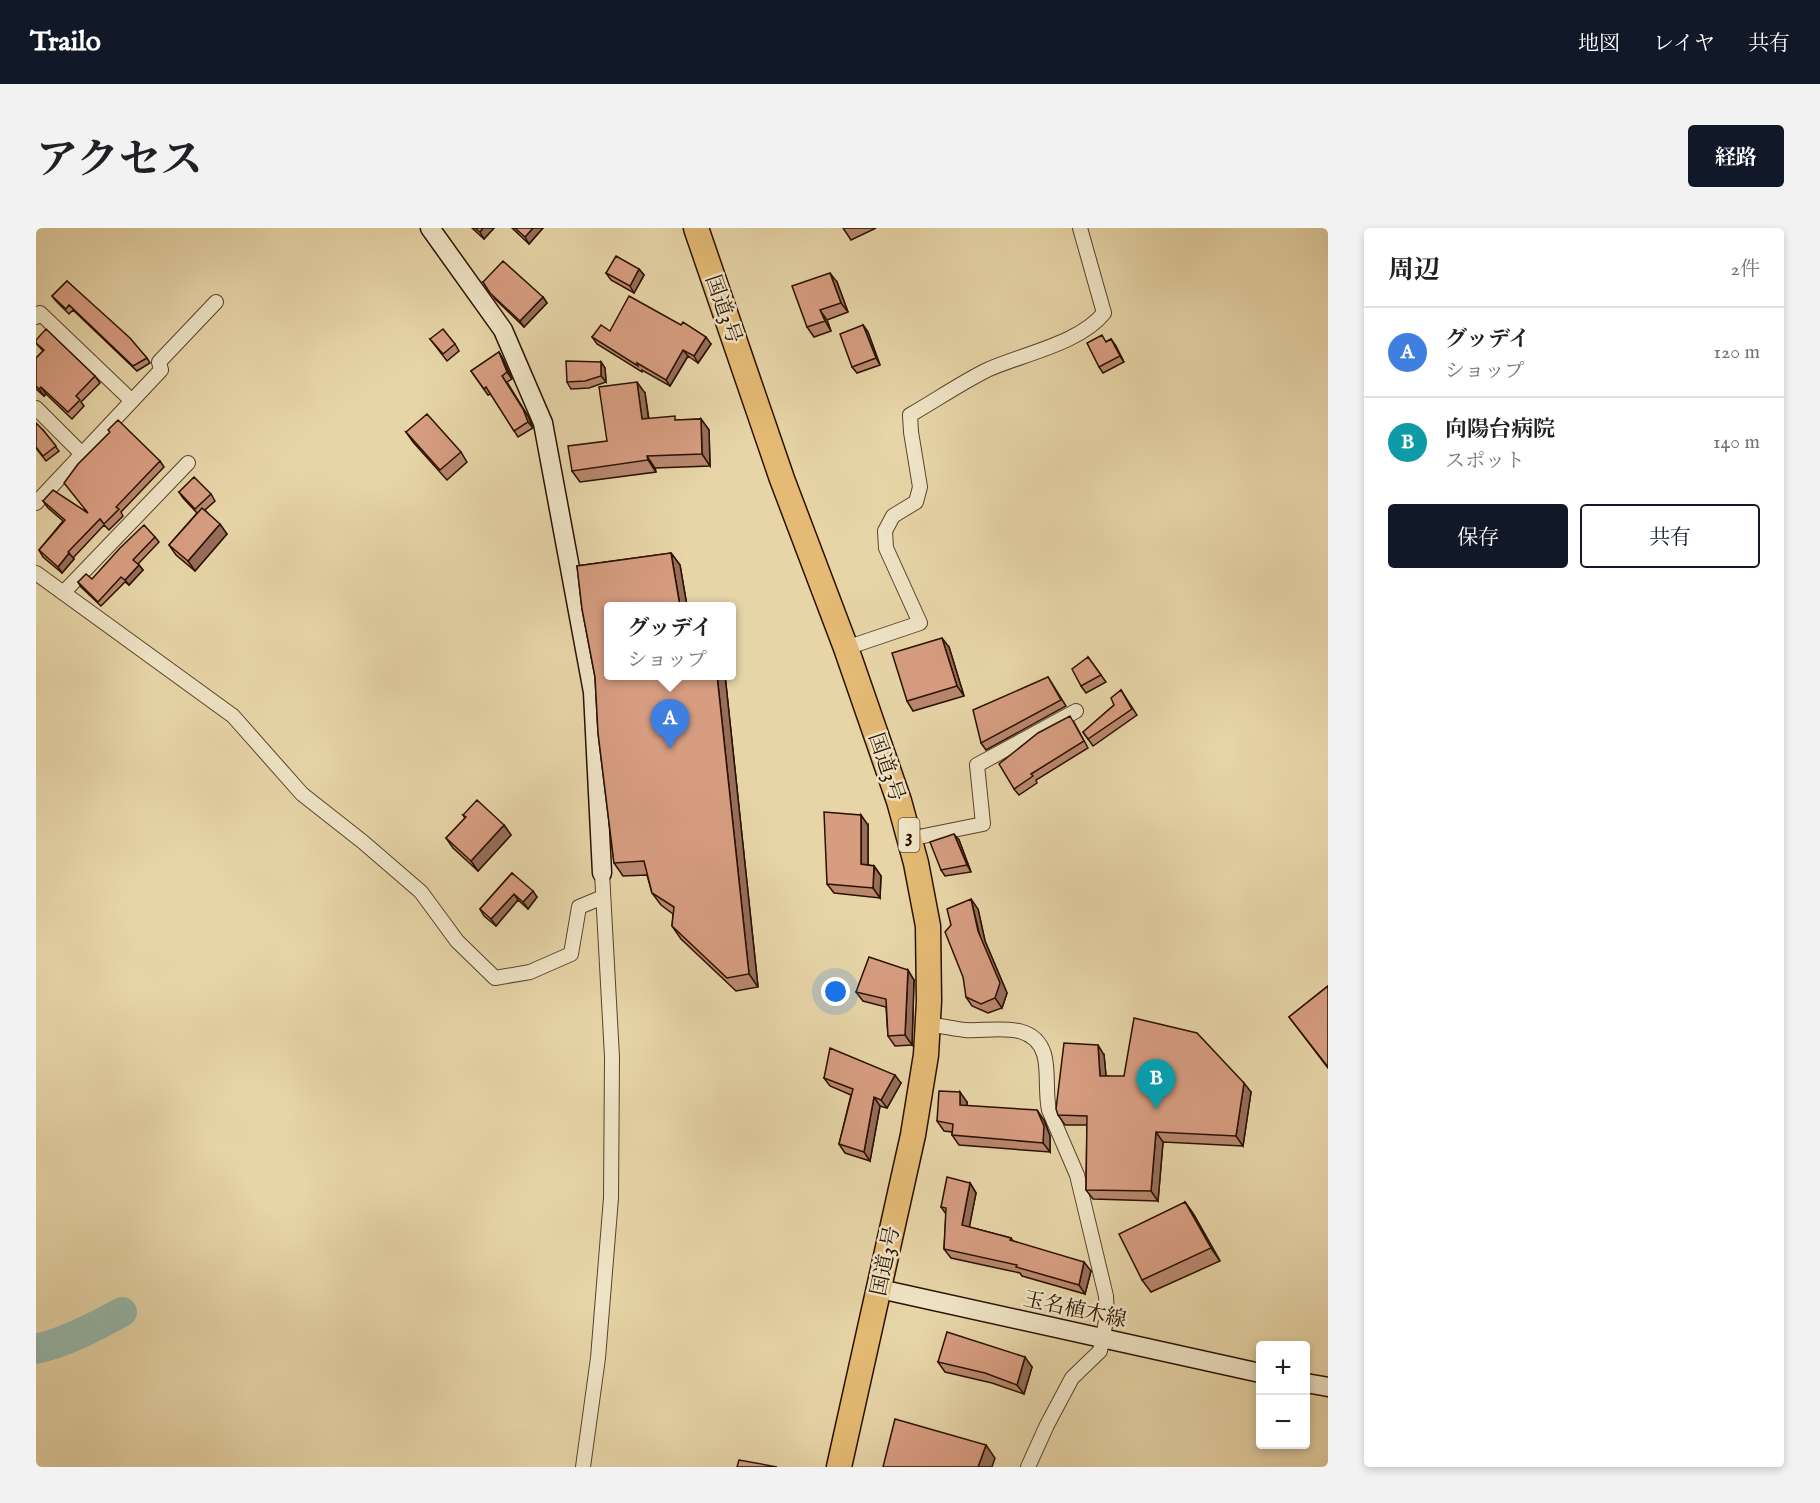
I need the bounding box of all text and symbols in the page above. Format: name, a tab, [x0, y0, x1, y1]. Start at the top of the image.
text: Trailo	[30, 25, 101, 60]
text: 地図	[1578, 31, 1620, 58]
text: レイヤ	[1653, 31, 1715, 58]
text: 共有	[1748, 31, 1790, 58]
button: 経路	[1688, 125, 1784, 187]
text: アクセス	[36, 135, 203, 188]
text: 周辺	[1388, 254, 1440, 287]
text: 2件	[1731, 257, 1760, 282]
street label: 国道3号	[698, 272, 747, 347]
text: グッデイ	[1445, 326, 1530, 354]
text: A	[1401, 340, 1414, 365]
text: 120 m	[1714, 340, 1760, 365]
text: ショップ	[1445, 359, 1525, 384]
text: 向陽台病院	[1445, 416, 1555, 444]
text: B	[1401, 430, 1414, 455]
text: 140 m	[1713, 430, 1760, 455]
text: スポット	[1445, 449, 1525, 474]
button: 保存	[1388, 504, 1568, 568]
button: 共有	[1580, 504, 1760, 568]
popup	[604, 602, 736, 680]
text: グッデイ	[627, 615, 713, 643]
text: ショップ	[627, 648, 707, 673]
pin: A	[650, 700, 690, 749]
street label: 国道3号	[861, 730, 910, 805]
road number: 3	[898, 818, 920, 852]
your location	[821, 977, 850, 1006]
pin: B	[1136, 1060, 1176, 1109]
street label: 国道3号	[866, 1224, 907, 1299]
street label: 玉名植木線	[1021, 1286, 1129, 1335]
map controls	[1256, 1341, 1310, 1449]
button: +	[1256, 1341, 1310, 1395]
button: −	[1256, 1395, 1310, 1449]

